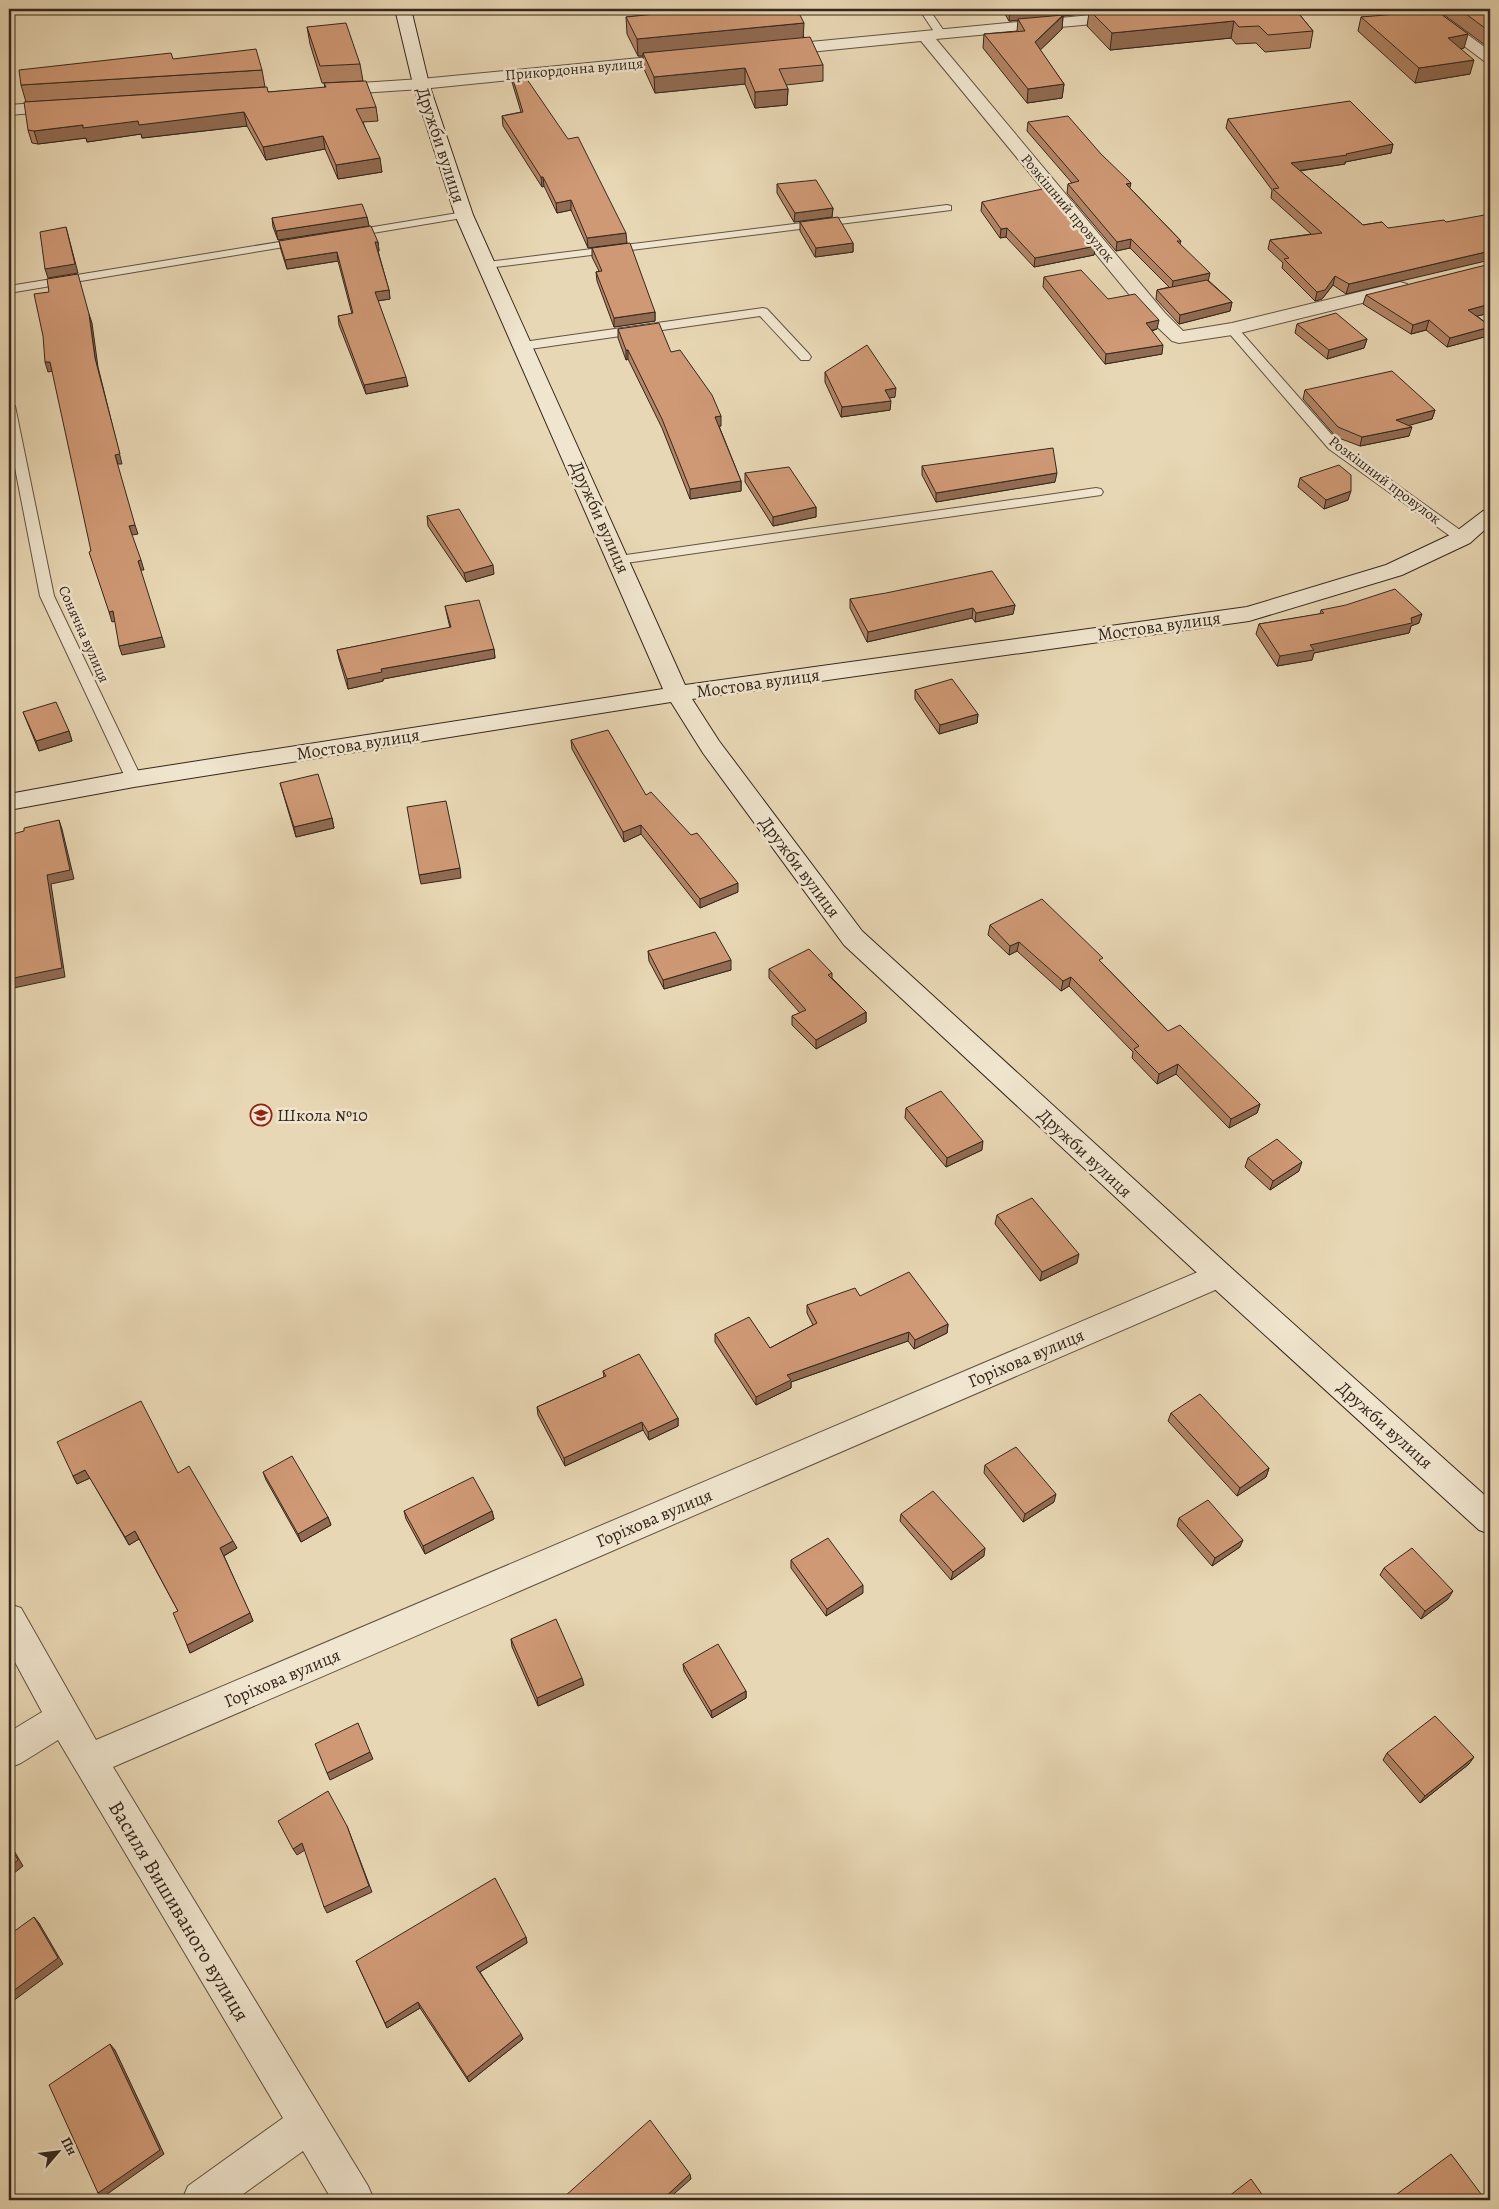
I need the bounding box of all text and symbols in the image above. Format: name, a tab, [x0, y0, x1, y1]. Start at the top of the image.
street label: Прикордонна вулиця	[504, 53, 644, 85]
street label: Дружби вулиця	[411, 84, 471, 206]
street label: Розкішний провулок	[1017, 150, 1119, 267]
street label: Розкішний провулок	[1325, 431, 1445, 529]
street label: Дружби вулиця	[564, 457, 636, 577]
street label: Сонячна вулиця	[54, 582, 114, 686]
street label: Мостова вулиця	[1096, 605, 1222, 647]
street label: Мостова вулиця	[695, 662, 821, 704]
street label: Мостова вулиця	[295, 722, 421, 766]
street label: Дружби вулиця	[754, 812, 846, 922]
school or university icon: Школа №10	[249, 1103, 273, 1127]
place label: Школа №10	[277, 1103, 368, 1127]
street label: Дружби вулиця	[1033, 1103, 1137, 1203]
street label: Горіхова вулиця	[964, 1323, 1088, 1393]
street label: Дружби вулиця	[1332, 1376, 1438, 1474]
street label: Горіхова вулиця	[592, 1483, 716, 1553]
street label: Горіхова вулиця	[220, 1643, 344, 1713]
street label: Василя Вишиваного вулиця	[102, 1796, 256, 2026]
north arrow	[32, 2126, 82, 2176]
text: Пн	[56, 2134, 82, 2159]

